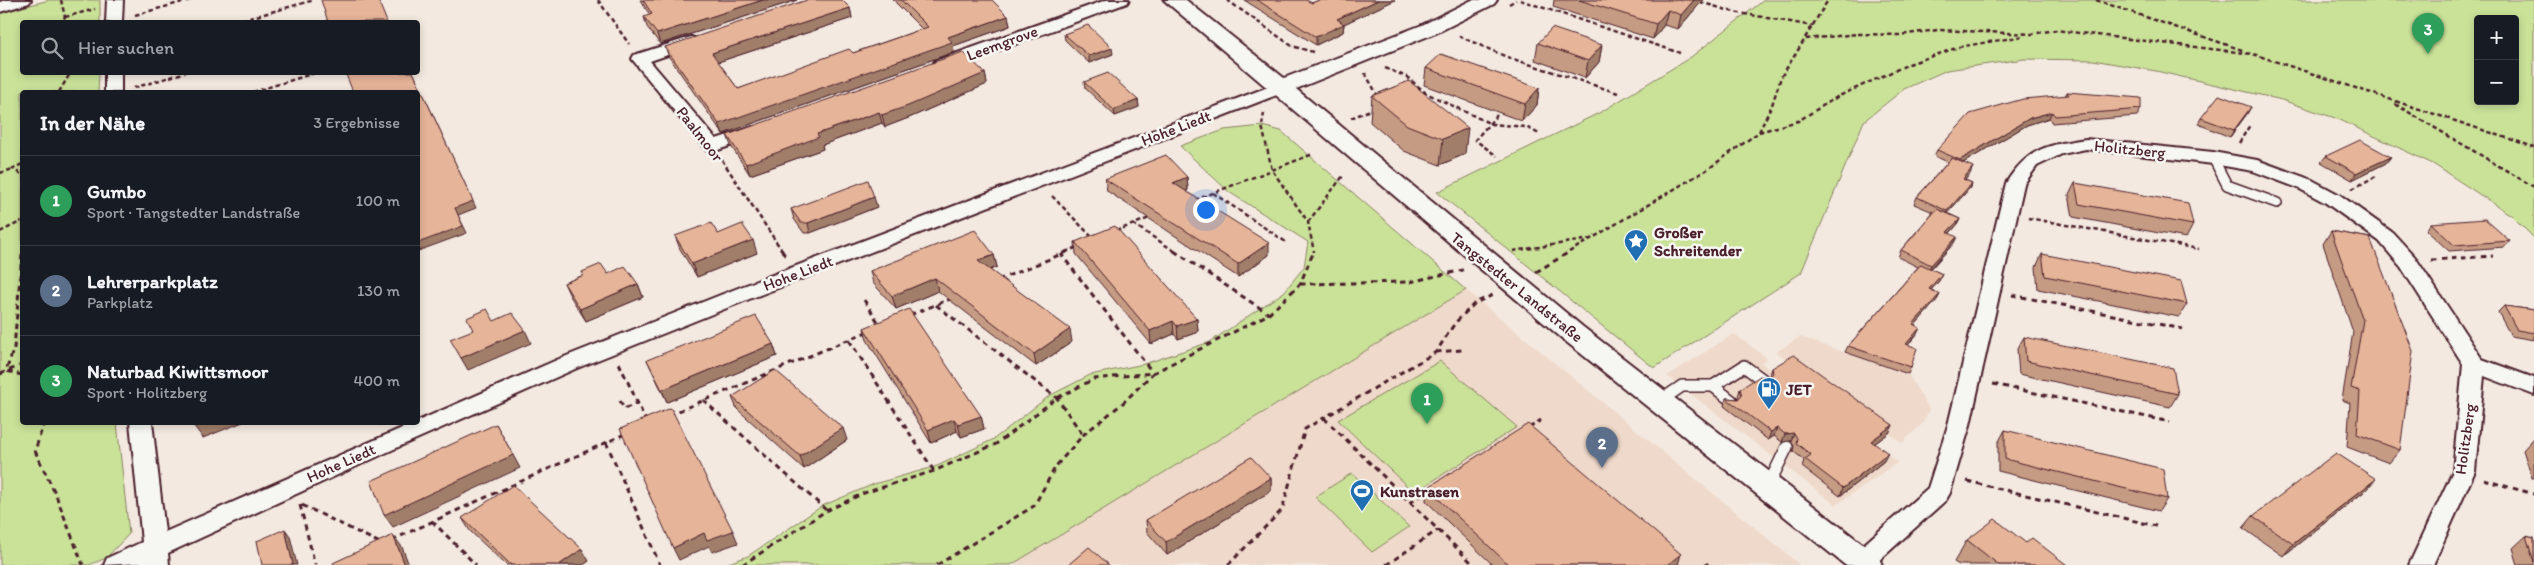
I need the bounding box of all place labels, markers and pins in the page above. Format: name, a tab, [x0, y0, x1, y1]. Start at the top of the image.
pin: 3	[2412, 13, 2444, 54]
place label: Großer Schreitender	[1654, 223, 1742, 260]
place icon: Großer Schreitender	[1623, 228, 1649, 262]
fuel station icon: JET	[1756, 376, 1782, 410]
place label: JET	[1785, 380, 1813, 399]
pin: 1	[1411, 383, 1443, 424]
pin: 2	[1586, 427, 1618, 468]
sports icon: Kunstrasen	[1349, 478, 1375, 512]
place label: Kunstrasen	[1380, 482, 1460, 501]

